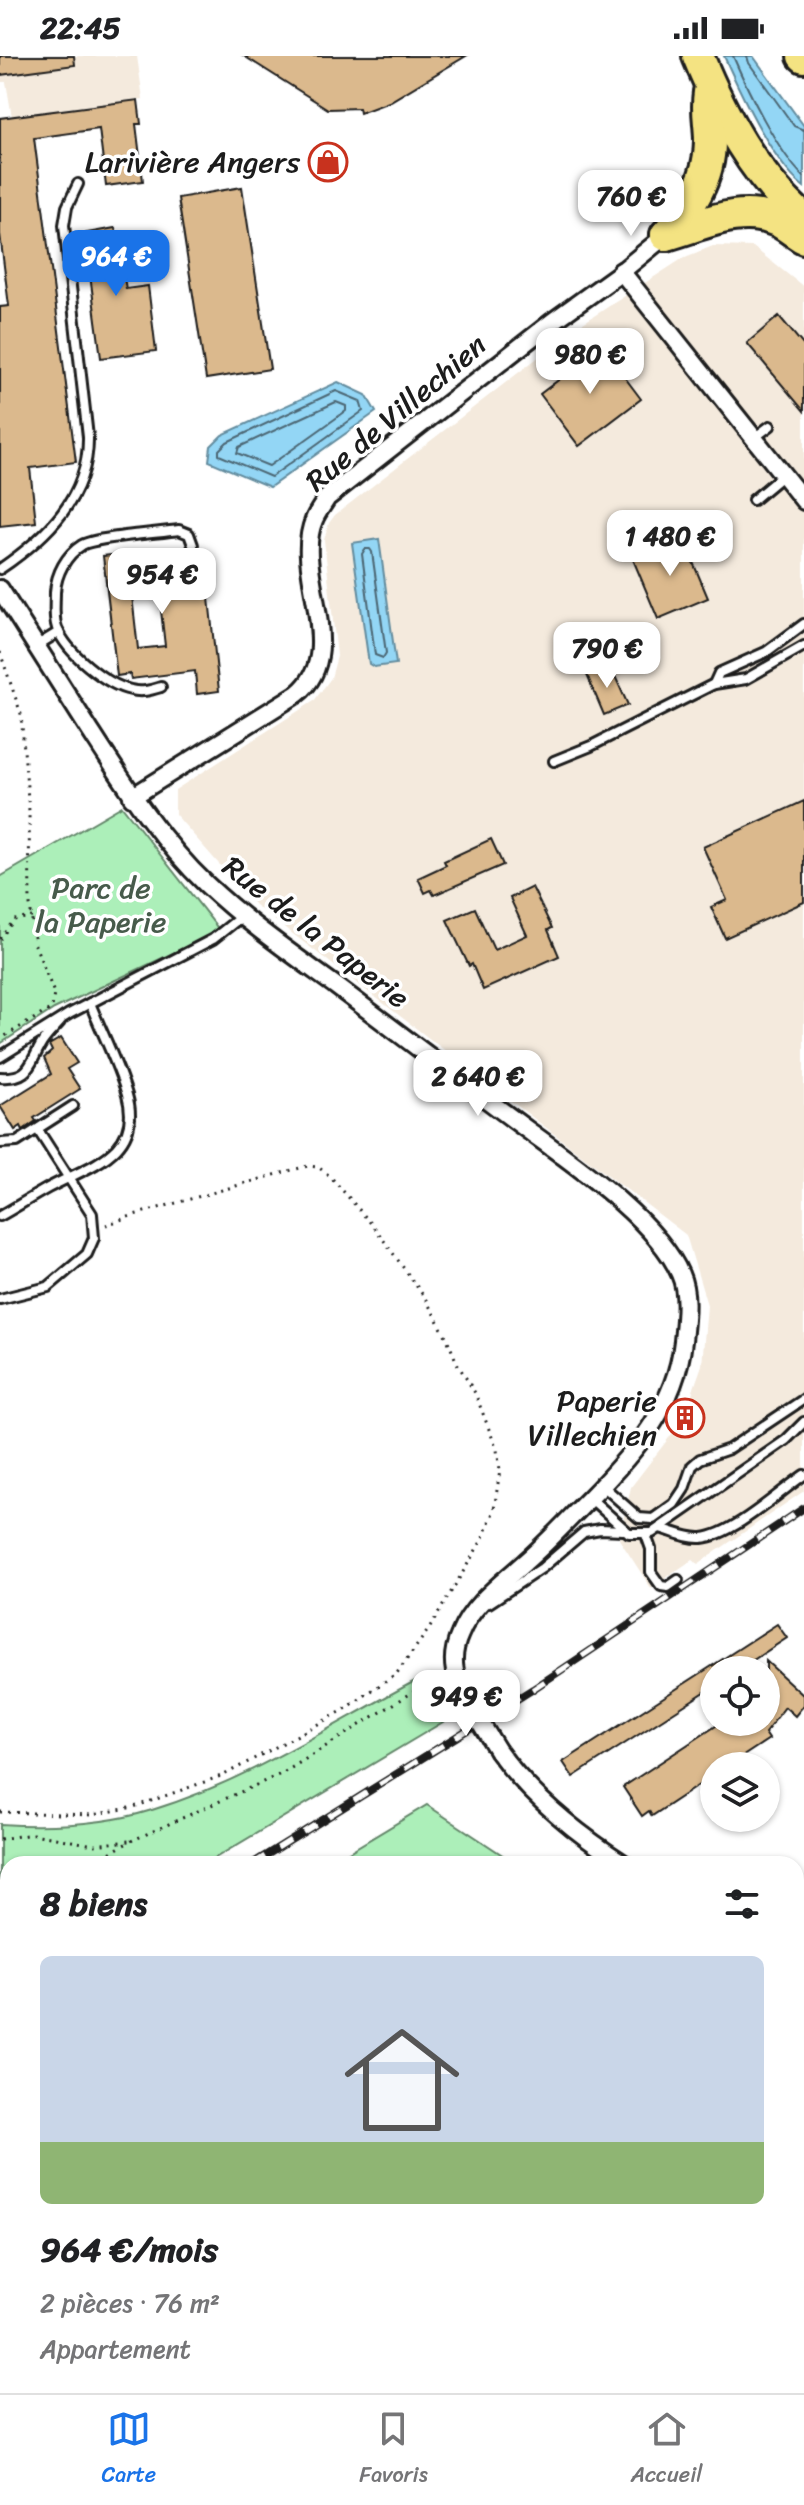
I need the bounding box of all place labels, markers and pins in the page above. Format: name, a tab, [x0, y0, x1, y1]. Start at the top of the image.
place label: Larivière Angers	[85, 135, 300, 189]
shop icon: Larivière Angers	[307, 141, 349, 183]
pin: 760 €	[575, 170, 687, 238]
pin: 964 €	[60, 230, 172, 298]
pin: 980 €	[534, 328, 646, 396]
pin: 1 480 €	[596, 510, 744, 578]
pin: 954 €	[106, 548, 218, 616]
pin: 790 €	[551, 622, 663, 690]
pin: 2 640 €	[404, 1050, 552, 1118]
place label: Paperie Villechien	[528, 1374, 657, 1462]
building icon: Paperie Villechien	[664, 1397, 706, 1439]
pin: 949 €	[410, 1670, 522, 1738]

